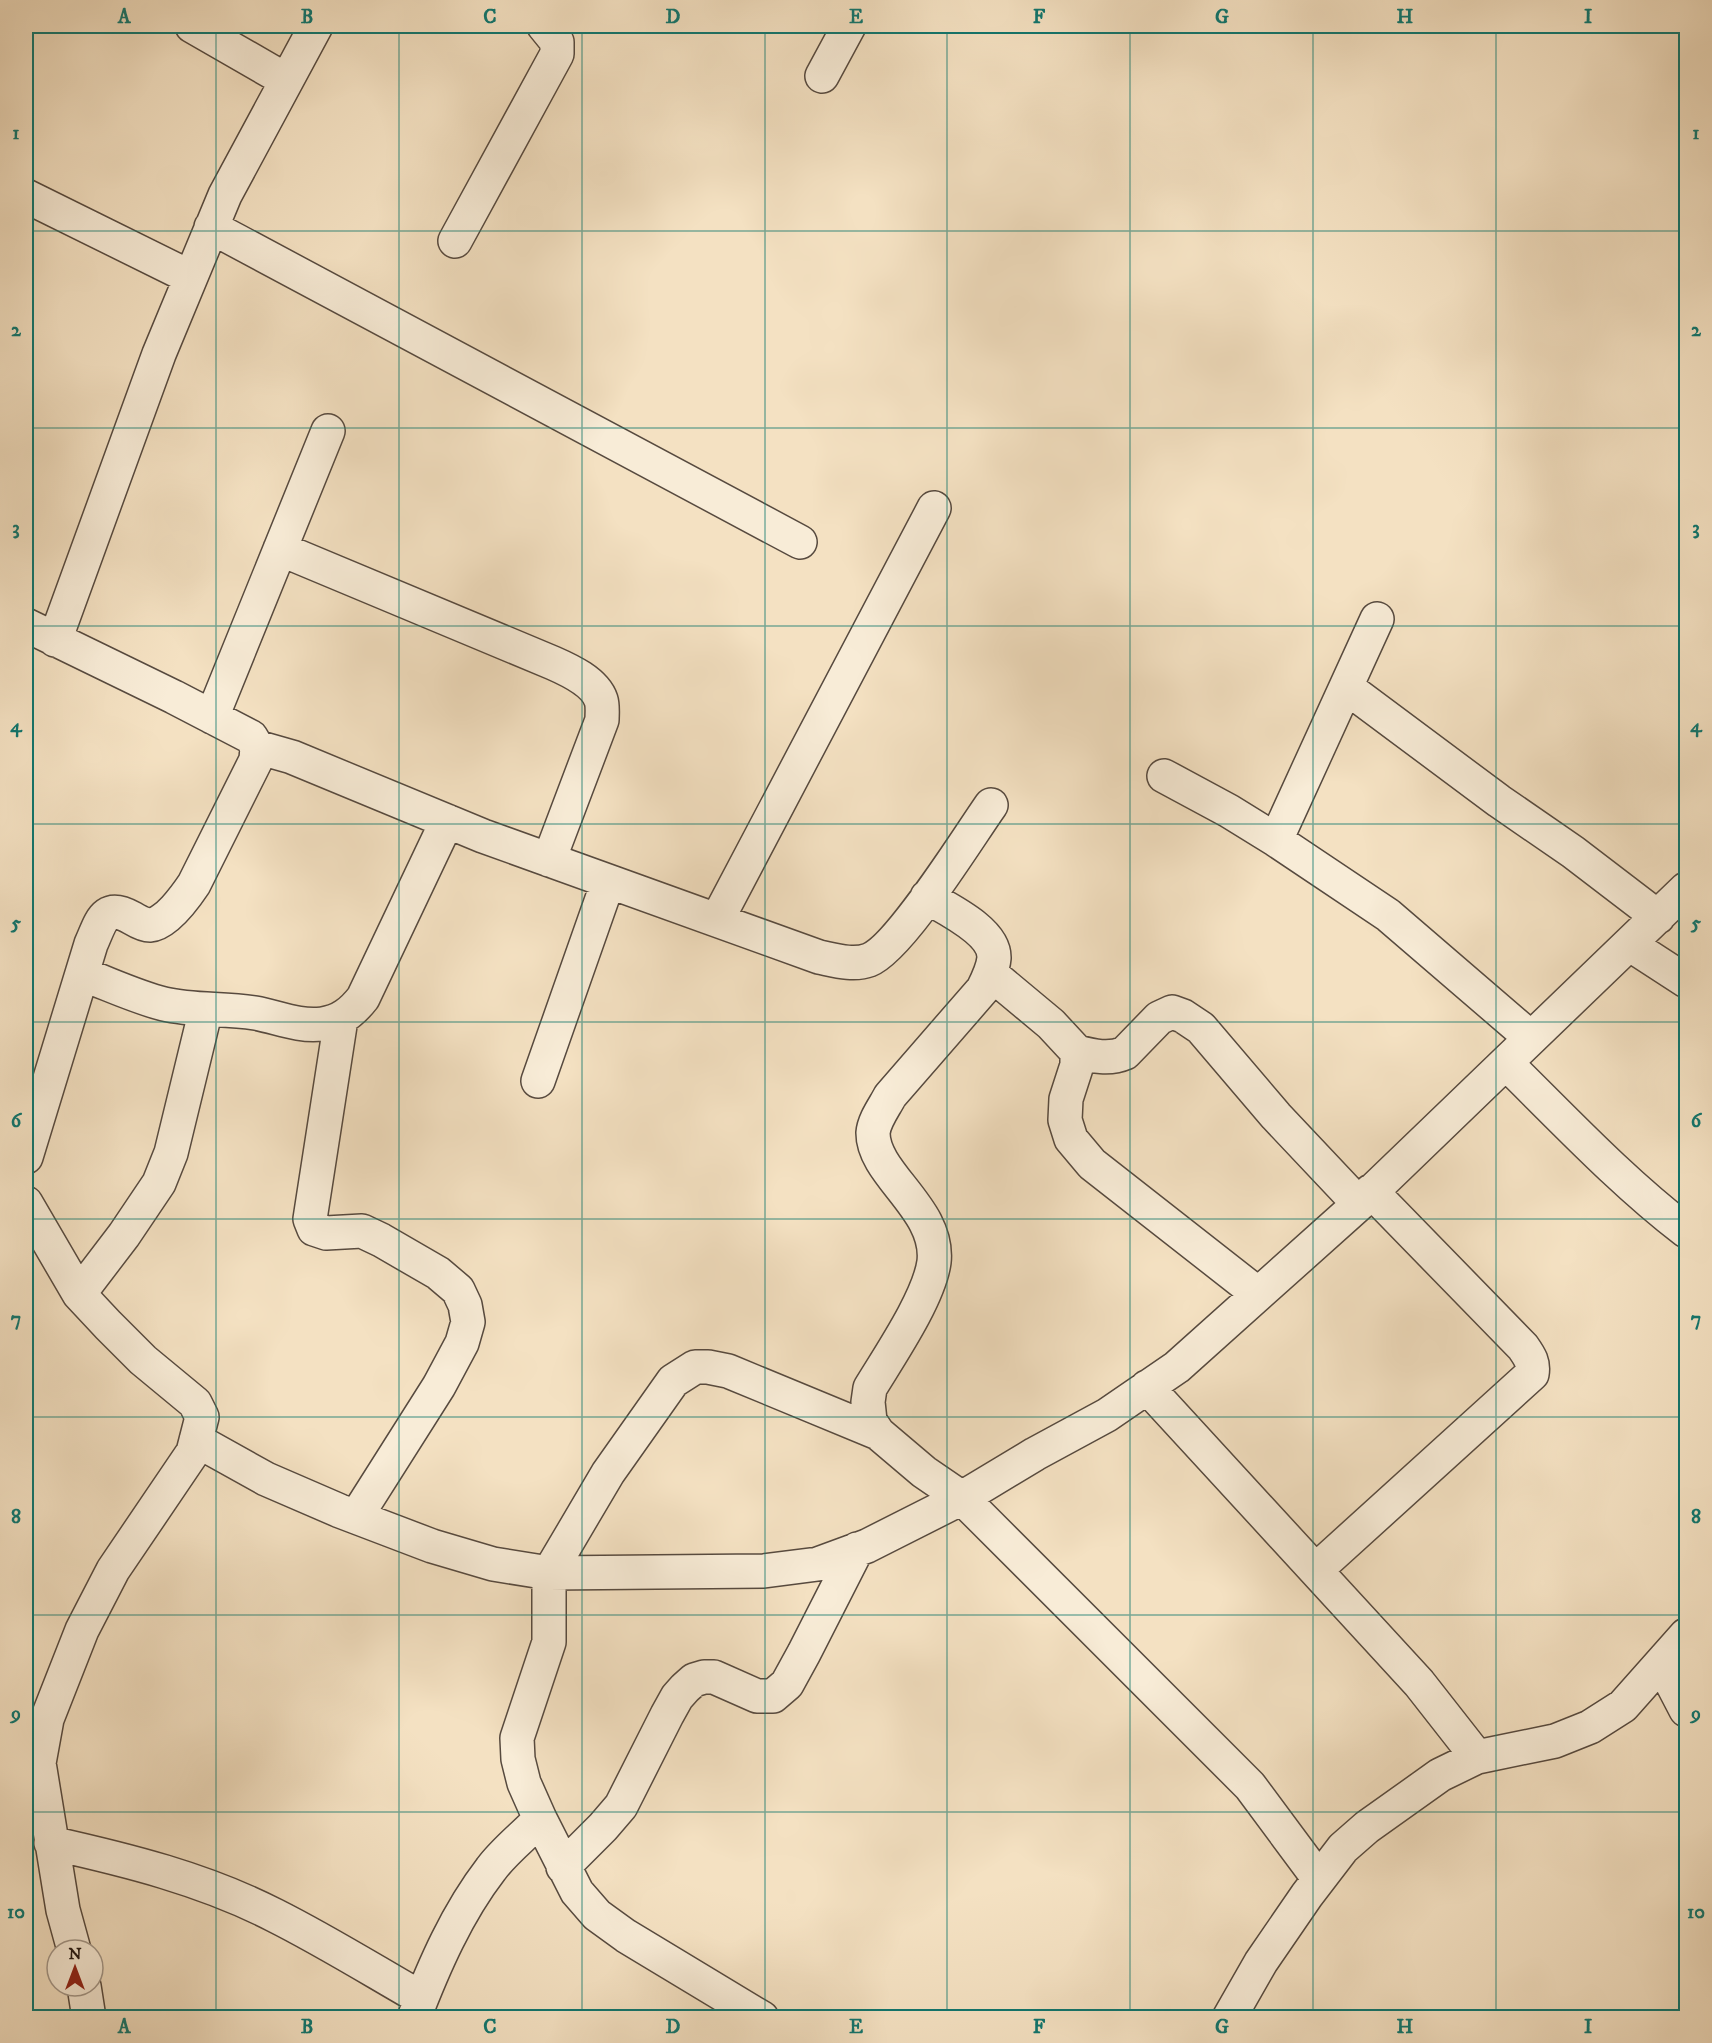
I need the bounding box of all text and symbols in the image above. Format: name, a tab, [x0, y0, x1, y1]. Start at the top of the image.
text: A	[117, 5, 132, 30]
text: B	[301, 5, 313, 30]
text: C	[483, 5, 497, 30]
text: D	[666, 5, 681, 30]
text: E	[849, 5, 863, 30]
text: F	[1033, 5, 1046, 30]
text: G	[1215, 5, 1229, 30]
text: H	[1397, 5, 1414, 30]
text: I	[1584, 5, 1592, 30]
text: 1	[12, 121, 20, 146]
text: 1	[1692, 121, 1700, 146]
text: 2	[11, 318, 22, 343]
text: 2	[1691, 318, 1702, 343]
text: 3	[12, 516, 20, 541]
text: 3	[1692, 516, 1700, 541]
text: 4	[10, 714, 23, 739]
text: 4	[1690, 714, 1703, 739]
text: 5	[10, 911, 21, 936]
text: 5	[1690, 911, 1701, 936]
text: 6	[11, 1109, 23, 1134]
text: 6	[1691, 1109, 1703, 1134]
text: 7	[11, 1307, 21, 1332]
text: 7	[1691, 1307, 1701, 1332]
text: 8	[11, 1505, 21, 1530]
text: 8	[1691, 1505, 1701, 1530]
text: 9	[9, 1702, 21, 1727]
text: 9	[1689, 1702, 1701, 1727]
text: 10	[7, 1900, 25, 1925]
text: 10	[1687, 1900, 1705, 1925]
north arrow	[45, 1938, 105, 1998]
text: N	[68, 1944, 82, 1964]
text: A	[117, 2015, 132, 2040]
text: B	[301, 2015, 313, 2040]
text: C	[483, 2015, 497, 2040]
text: D	[666, 2015, 681, 2040]
text: E	[849, 2015, 863, 2040]
text: F	[1033, 2015, 1046, 2040]
text: G	[1215, 2015, 1229, 2040]
text: H	[1397, 2015, 1414, 2040]
text: I	[1584, 2015, 1592, 2040]

